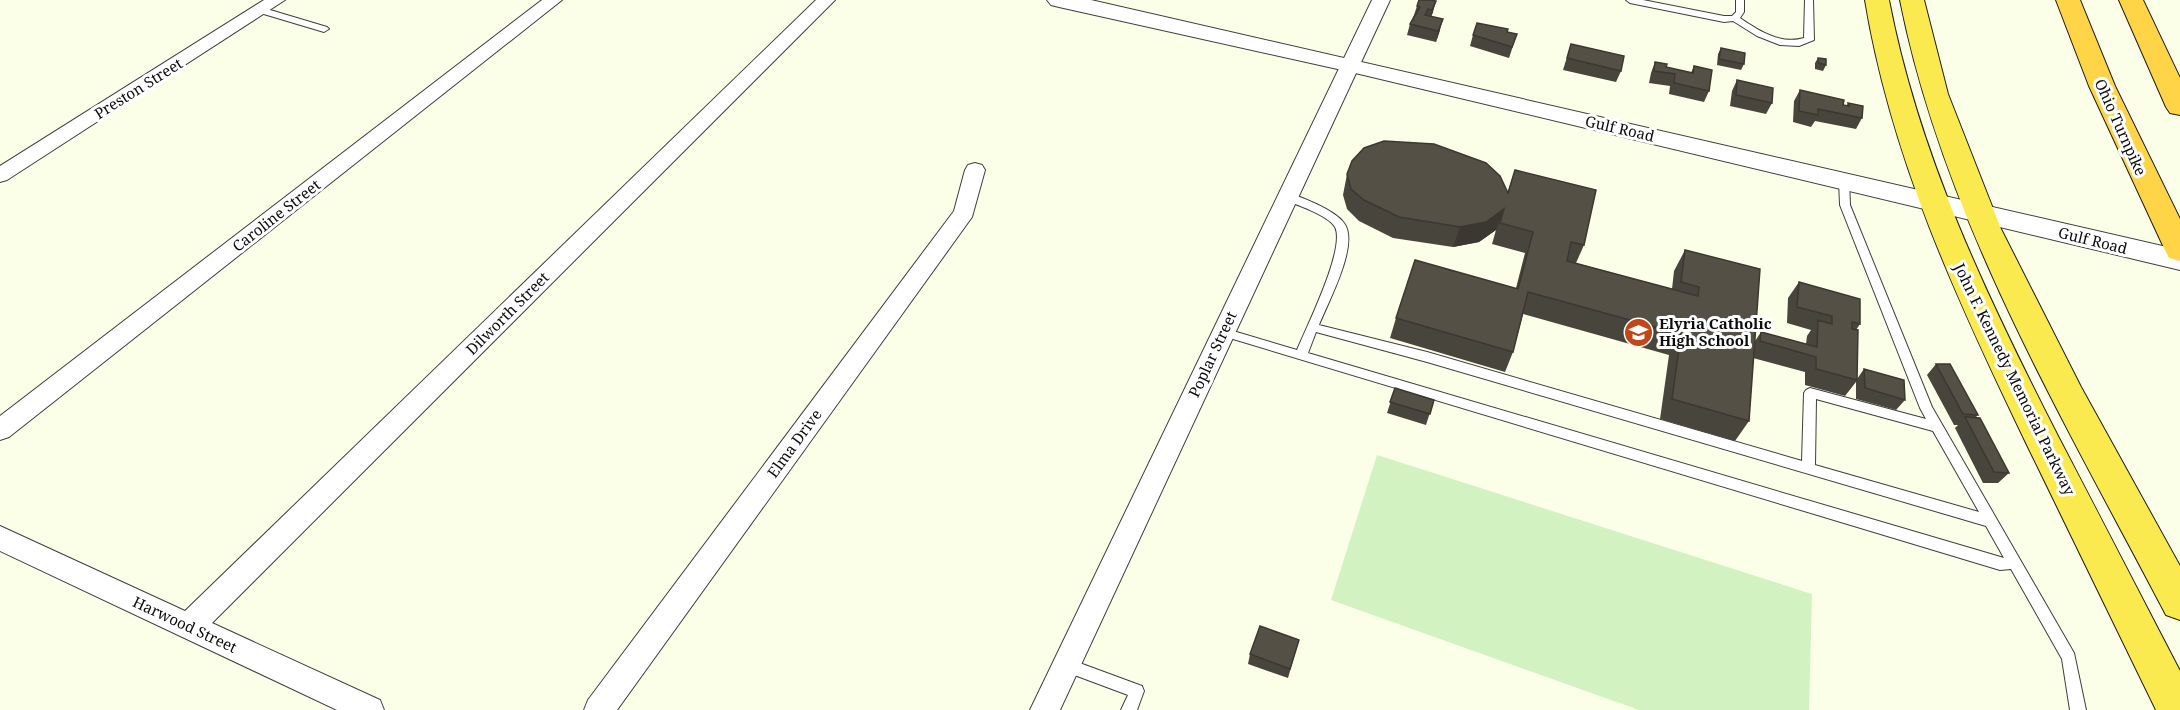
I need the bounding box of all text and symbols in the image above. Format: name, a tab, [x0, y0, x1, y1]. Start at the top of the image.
street label: Preston Street	[90, 53, 186, 123]
street label: Ohio Turnpike	[2091, 75, 2151, 179]
street label: Gulf Road	[1583, 110, 1657, 146]
street label: Caroline Street	[228, 174, 324, 256]
street label: Gulf Road	[2056, 222, 2130, 258]
street label: John F. Kennedy Memorial Parkway	[1950, 259, 2080, 499]
street label: Dilworth Street	[461, 267, 553, 359]
street label: Poplar Street	[1183, 308, 1241, 400]
place label: Elyria Catholic High School	[1659, 313, 1772, 350]
school or university icon: Elyria Catholic High School	[1622, 316, 1654, 348]
street label: Elma Drive	[762, 405, 826, 481]
street label: Harwood Street	[130, 591, 240, 657]

